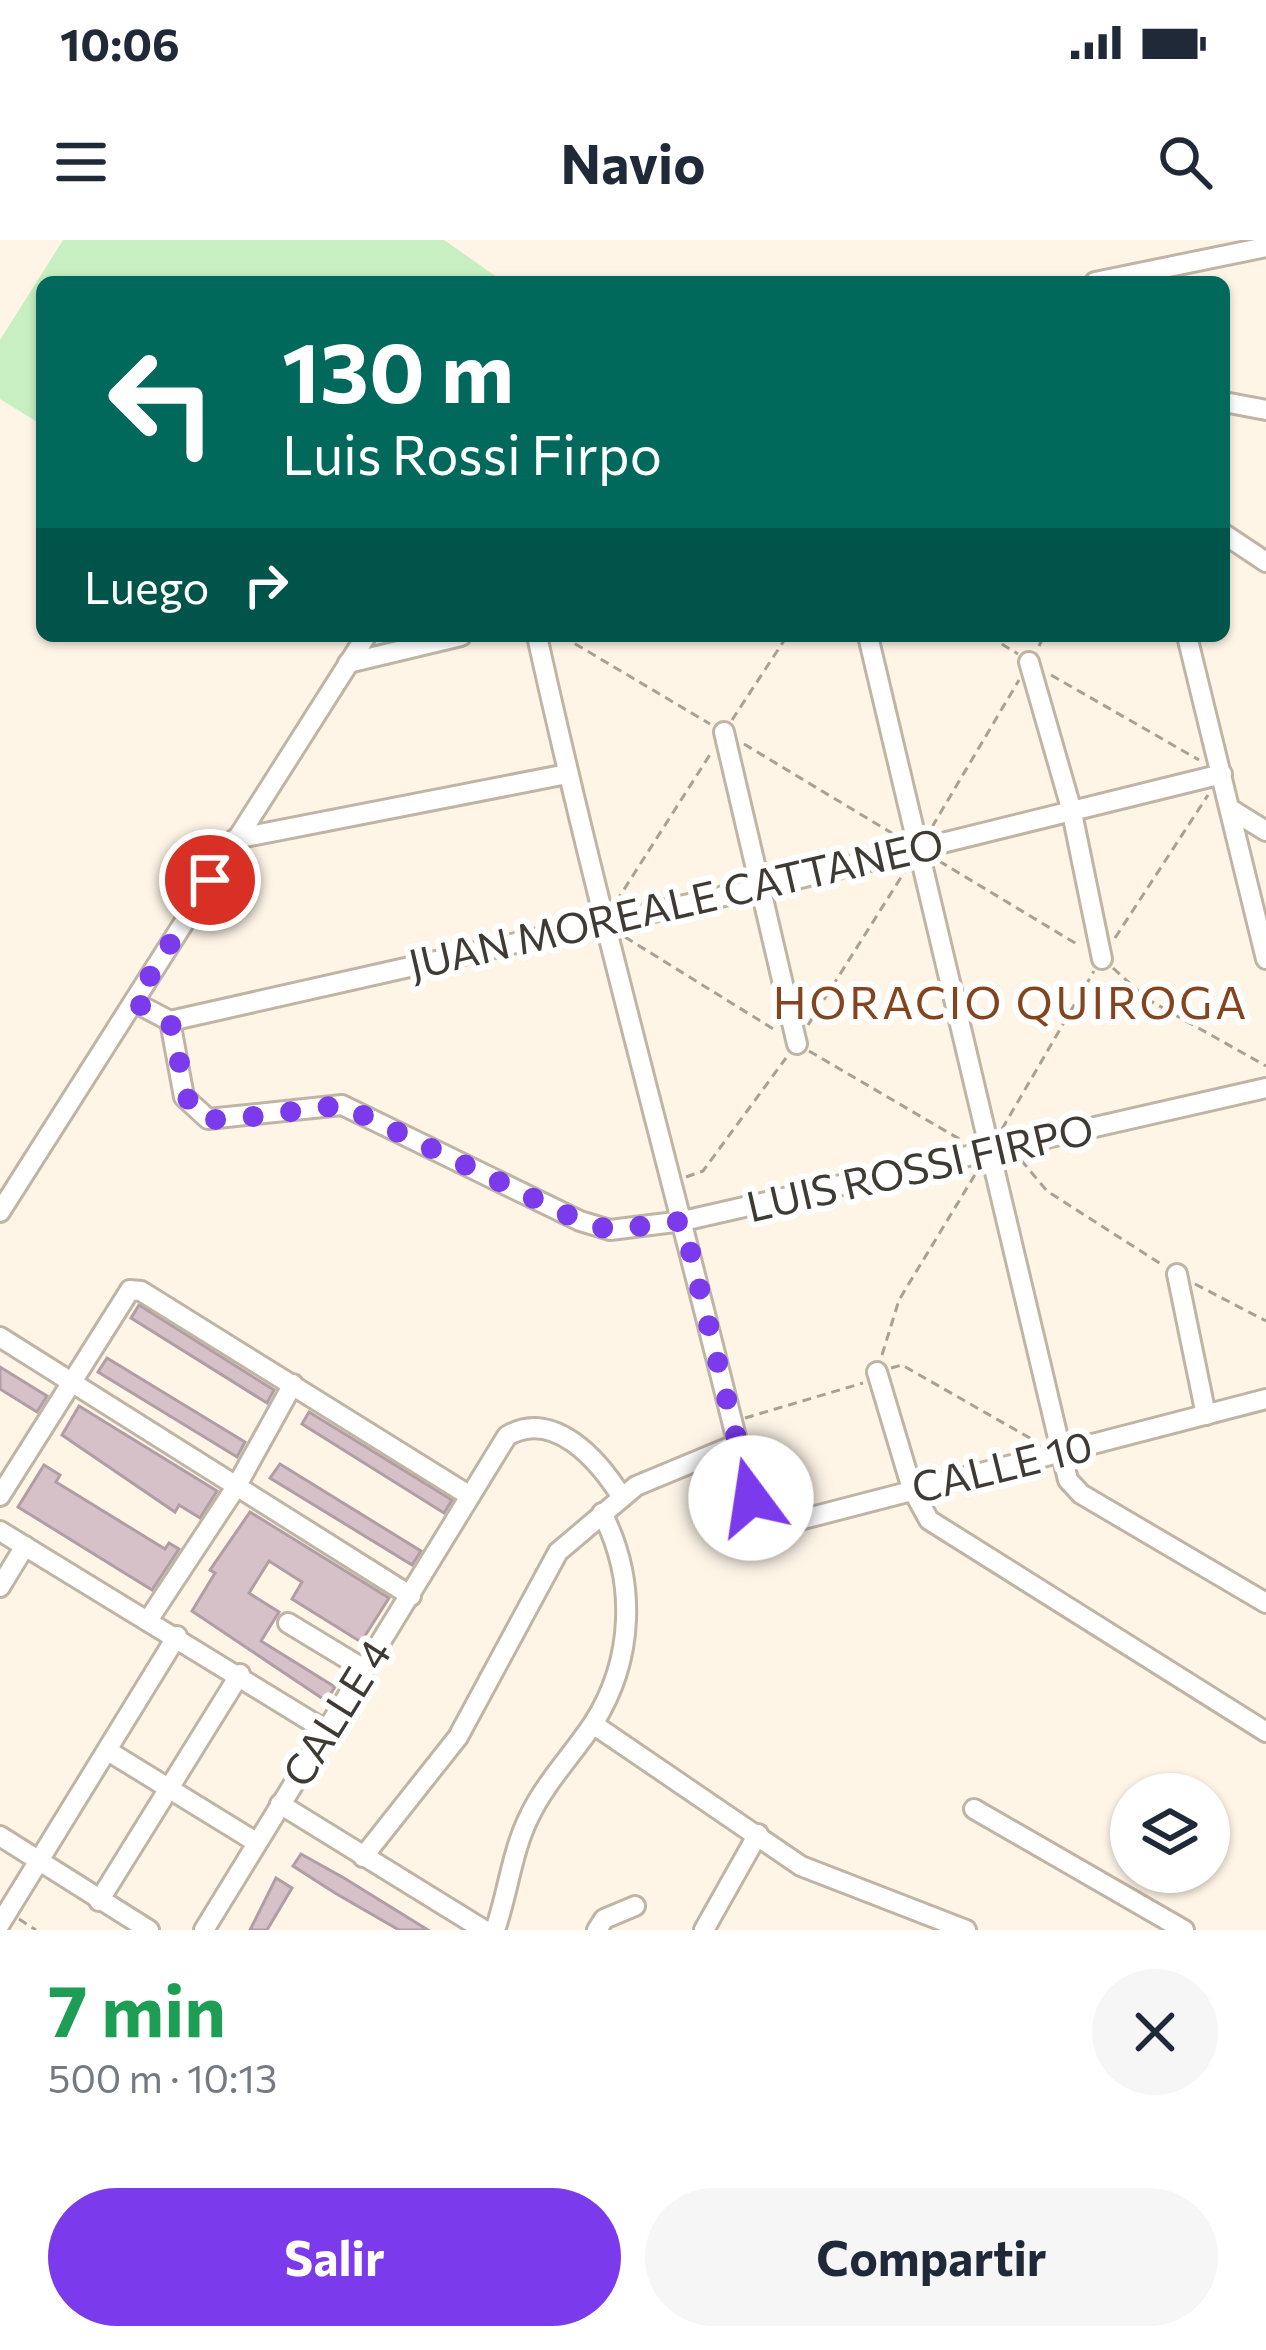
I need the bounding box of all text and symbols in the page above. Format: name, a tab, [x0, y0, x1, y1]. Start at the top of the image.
text: 10:06	[60, 15, 180, 70]
icon: menu	[48, 129, 114, 195]
text: Navio	[561, 129, 705, 195]
icon: search	[1152, 129, 1218, 195]
text: 130 m	[282, 318, 514, 420]
icon: left	[84, 324, 240, 480]
text: Luis Rossi Firpo	[282, 420, 662, 486]
icon: right	[233, 552, 299, 618]
text: Luego	[84, 558, 209, 613]
street label: JUAN MOREALE CATTANEO	[403, 815, 948, 989]
pin	[159, 829, 261, 931]
icon: arrive	[177, 847, 243, 913]
district label: HORACIO QUIROGA	[773, 973, 1249, 1028]
street label: LUIS ROSSI FIRPO	[741, 1101, 1098, 1231]
street label: CALLE 10	[906, 1418, 1097, 1513]
position arrow	[688, 1435, 814, 1561]
street label: CALLE 4	[270, 1629, 401, 1795]
map controls	[1110, 1773, 1230, 1893]
button: layers	[1110, 1773, 1230, 1893]
text: 7 min	[48, 1964, 226, 2052]
button: close	[1092, 1969, 1218, 2095]
text: 500 m · 10:13	[48, 2053, 277, 2101]
button: Salir	[48, 2188, 621, 2326]
button: Compartir	[645, 2188, 1218, 2326]

